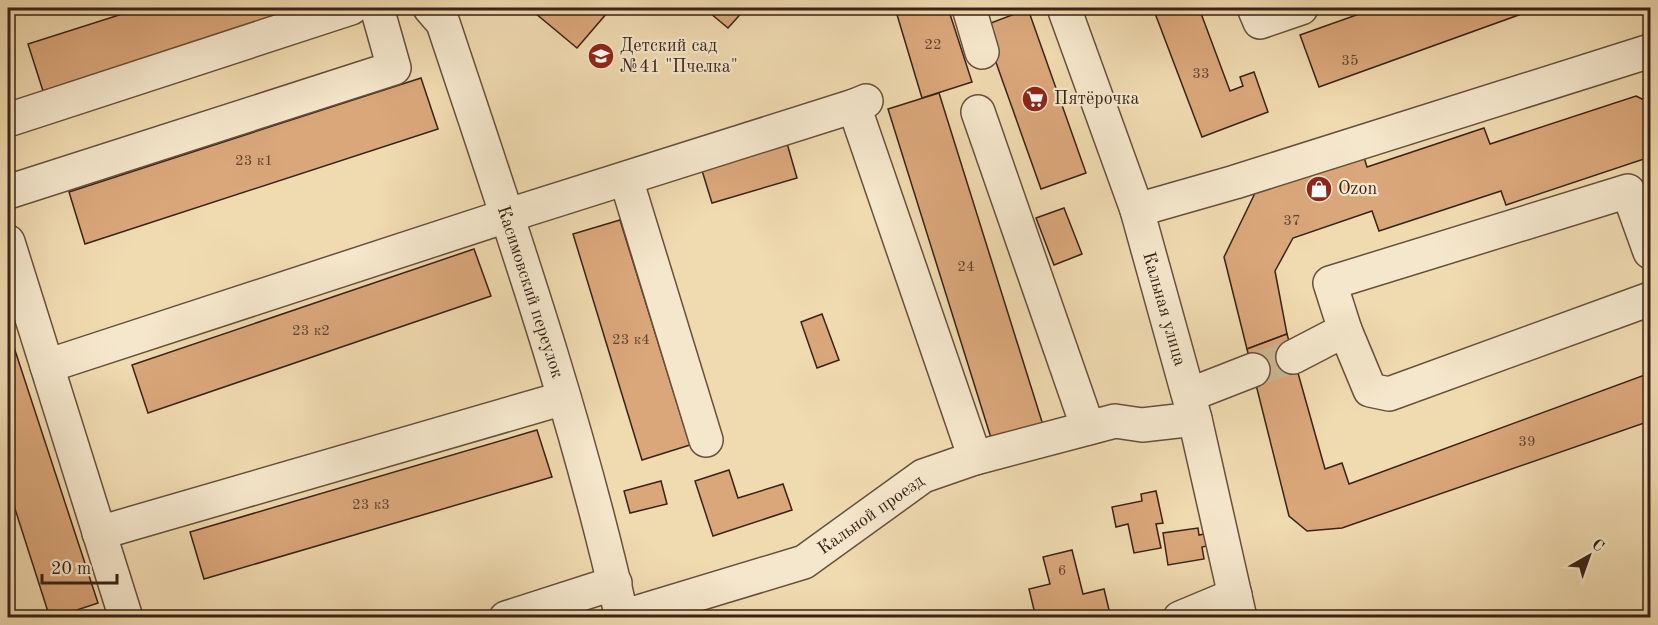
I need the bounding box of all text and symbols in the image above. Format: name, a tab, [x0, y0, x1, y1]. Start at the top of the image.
place label: Детский сад №41 "Пчелка"	[620, 37, 738, 76]
house number: 22	[924, 38, 942, 53]
school or university icon: Детский сад №41 "Пчелка"	[586, 41, 616, 71]
house number: 35	[1341, 54, 1359, 69]
house number: 33	[1192, 67, 1210, 82]
supermarket icon: Пятёрочка	[1020, 84, 1050, 114]
place label: Пятёрочка	[1054, 90, 1140, 108]
house number: 23 к1	[235, 154, 273, 169]
shop icon: Ozon	[1304, 174, 1334, 204]
place label: Ozon	[1338, 180, 1377, 198]
street label: Касимовский переулок	[494, 204, 566, 380]
house number: 37	[1283, 214, 1301, 229]
street label: Кальная улица	[1139, 250, 1189, 368]
house number: 24	[957, 260, 975, 275]
house number: 23 к2	[292, 324, 330, 339]
house number: 23 к4	[612, 333, 650, 348]
house number: 39	[1518, 435, 1536, 450]
street label: Кальной проезд	[815, 472, 928, 558]
house number: 23 к3	[352, 498, 390, 513]
north arrow	[1559, 526, 1619, 586]
text: С	[1588, 537, 1607, 556]
scale bar	[42, 547, 117, 585]
text: 20 m	[51, 560, 91, 578]
house number: 6	[1058, 564, 1066, 579]

